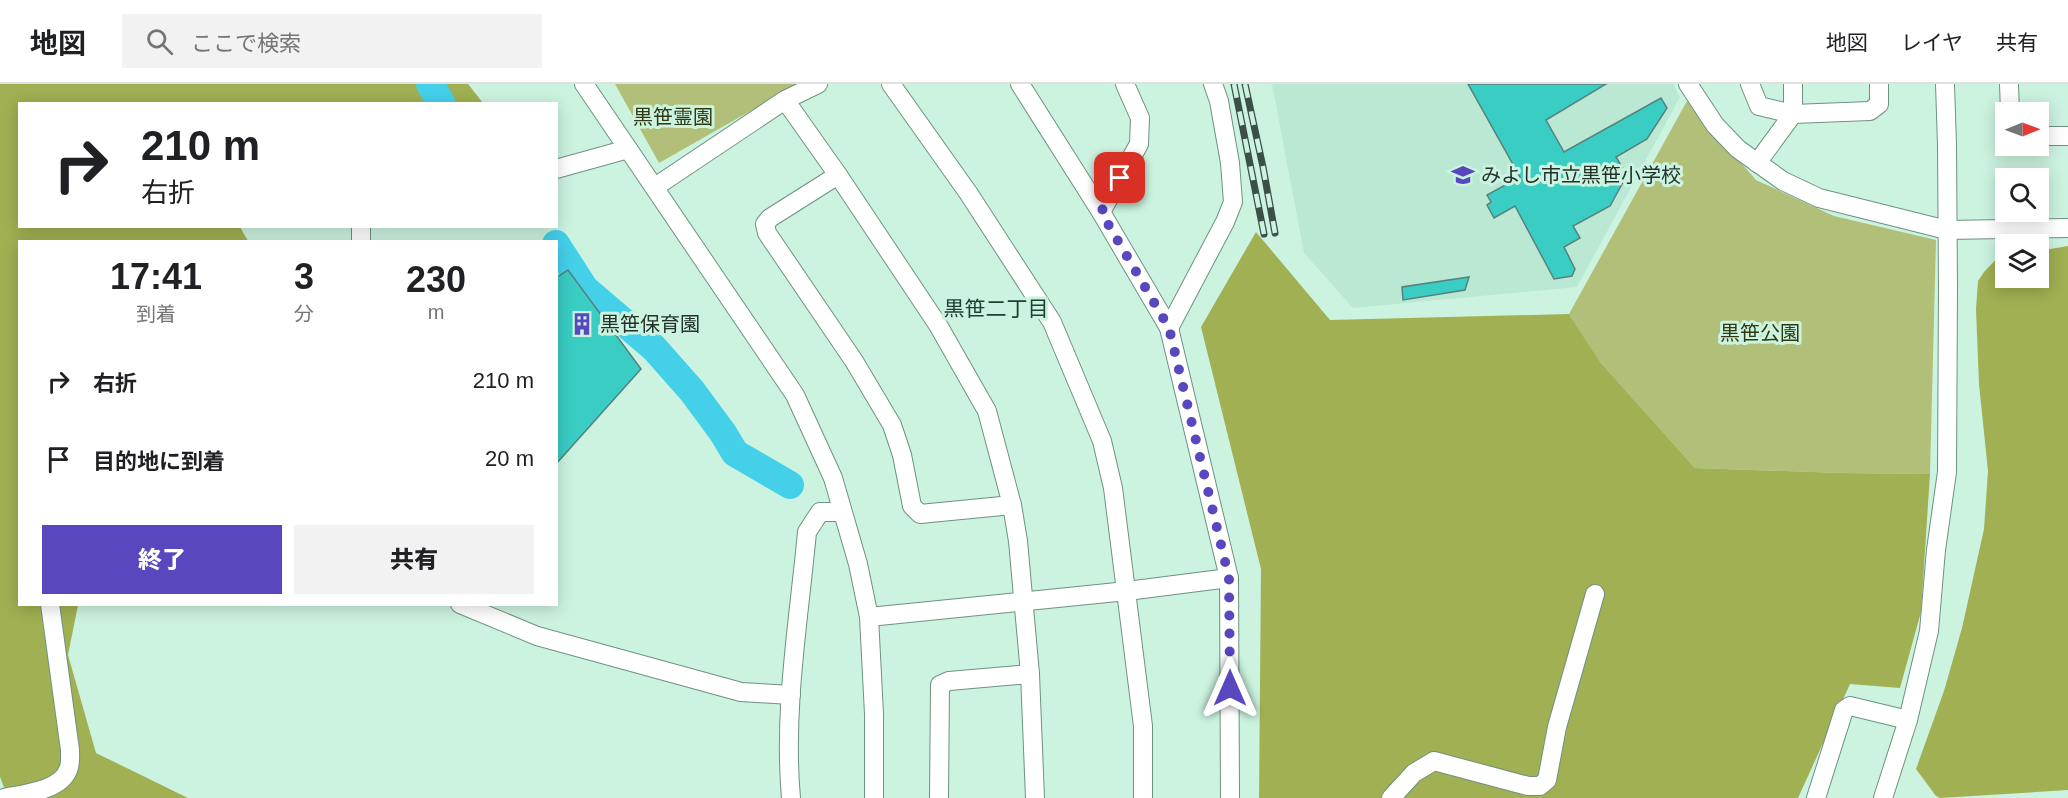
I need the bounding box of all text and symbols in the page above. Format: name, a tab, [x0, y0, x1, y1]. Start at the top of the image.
search box	[122, 14, 542, 68]
icon: search	[143, 25, 176, 58]
text: 地図	[30, 28, 86, 59]
text: ここで検索	[191, 31, 301, 56]
text: 地図	[1826, 31, 1868, 54]
text: レイヤ	[1901, 31, 1963, 54]
text: 共有	[1996, 31, 2038, 54]
north arrow	[1995, 102, 2049, 156]
map controls	[1995, 102, 2049, 288]
park label: 黒笹霊園	[633, 106, 713, 128]
text: 210 m	[141, 122, 260, 169]
icon: right	[42, 126, 120, 204]
pin	[1094, 152, 1145, 203]
icon: arrive	[1103, 161, 1136, 194]
school or university icon: みよし市立黒笹小学校	[1450, 162, 1476, 188]
place label: みよし市立黒笹小学校	[1481, 164, 1681, 186]
button: search	[1995, 168, 2049, 222]
text: 右折	[141, 178, 195, 208]
button: layers	[1995, 234, 2049, 288]
text: 17:41	[110, 256, 202, 297]
text: 3	[294, 256, 314, 297]
text: 230	[406, 259, 466, 300]
district label: 黒笹二丁目	[944, 297, 1049, 320]
text: m	[428, 301, 444, 323]
text: 到着	[136, 303, 176, 325]
text: 分	[294, 303, 314, 325]
building icon: 黒笹保育園	[569, 311, 595, 337]
place label: 黒笹保育園	[600, 313, 700, 335]
park label: 黒笹公園	[1720, 322, 1800, 344]
icon: right	[42, 365, 75, 398]
text: 210 m	[473, 368, 534, 393]
text: 右折	[93, 371, 137, 396]
icon: arrive	[42, 443, 75, 476]
text: 20 m	[485, 446, 534, 471]
text: 目的地に到着	[93, 449, 225, 474]
button: 終了	[42, 525, 282, 594]
button: 共有	[294, 525, 534, 594]
position arrow	[1198, 656, 1262, 720]

